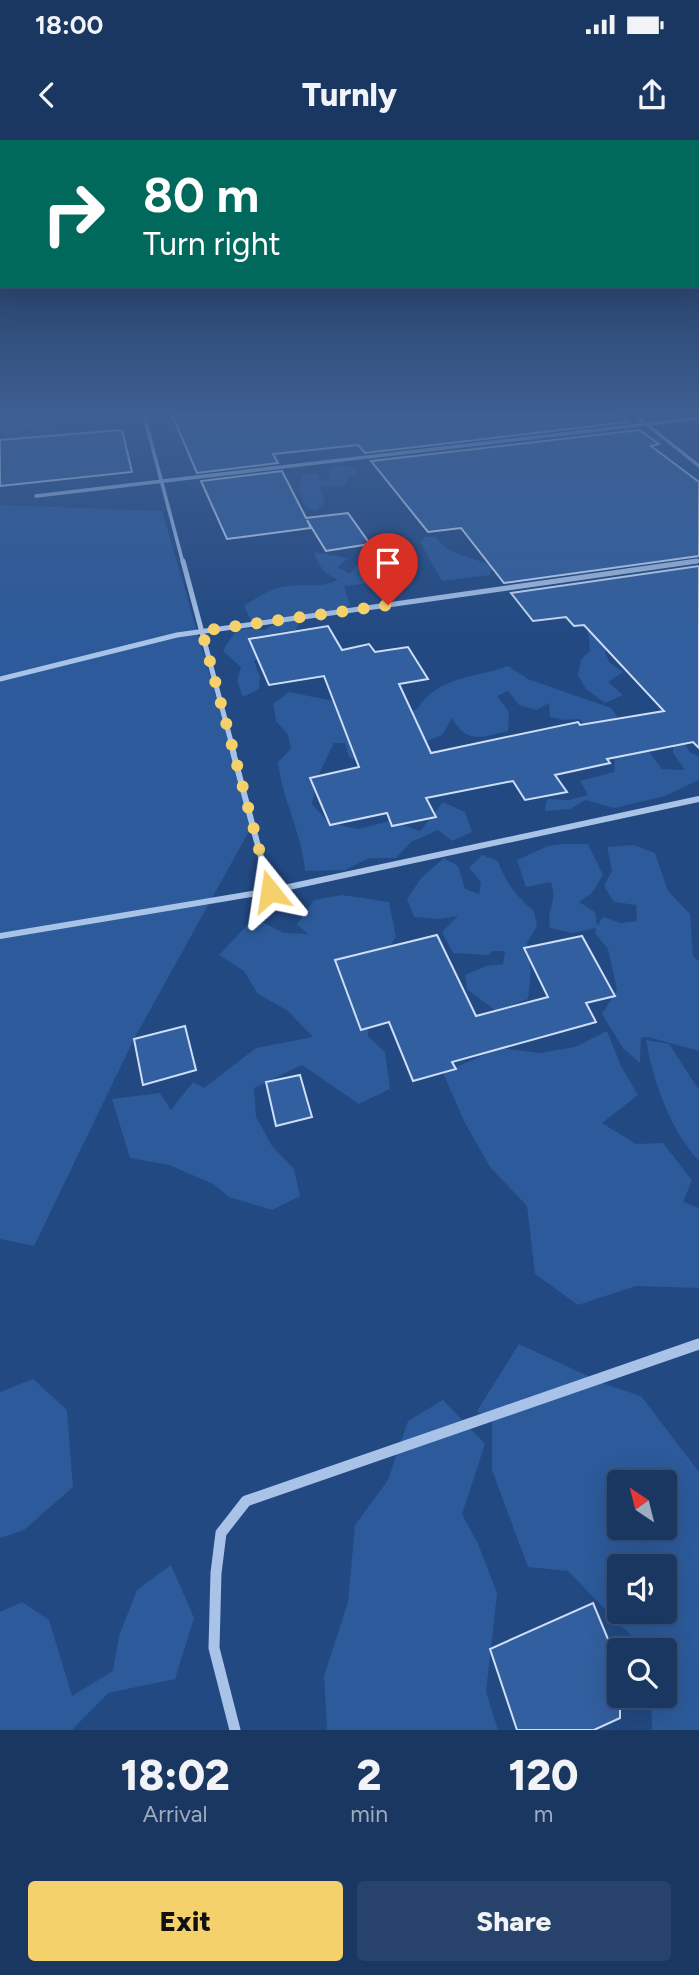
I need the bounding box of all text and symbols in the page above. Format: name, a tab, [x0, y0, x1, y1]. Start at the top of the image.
text: 18:00	[35, 9, 103, 41]
icon: back	[28, 76, 66, 114]
text: Turnly	[302, 76, 397, 114]
icon: share	[633, 76, 671, 114]
text: 80 m	[143, 165, 259, 224]
icon: right	[28, 168, 119, 259]
text: Turn right	[143, 225, 281, 263]
pin	[358, 533, 418, 605]
icon: arrive	[369, 544, 407, 582]
position arrow	[233, 854, 307, 928]
north arrow	[607, 1470, 677, 1540]
map controls	[607, 1470, 677, 1708]
button: sound	[607, 1554, 677, 1624]
button: search	[607, 1638, 677, 1708]
text: 18:02	[121, 1750, 230, 1801]
text: 2	[357, 1750, 381, 1801]
text: 120	[509, 1750, 578, 1801]
text: Arrival	[143, 1800, 208, 1828]
text: min	[350, 1800, 388, 1828]
text: m	[534, 1800, 553, 1828]
button: Exit	[28, 1881, 343, 1961]
button: Share	[357, 1881, 671, 1961]

